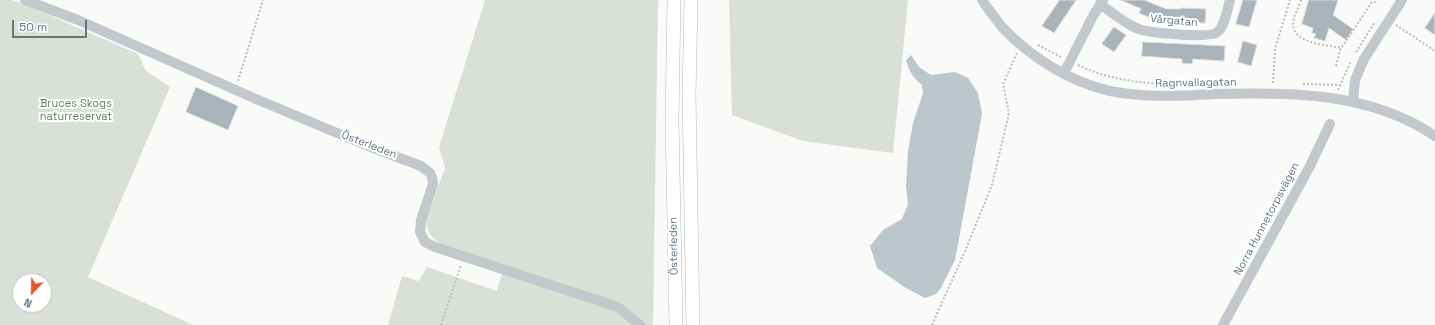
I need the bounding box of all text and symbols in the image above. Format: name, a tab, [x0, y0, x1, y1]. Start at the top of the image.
scale bar	[14, 12, 89, 38]
street label: Vårgatan	[1150, 12, 1198, 30]
text: 50 m	[19, 19, 47, 35]
street label: Ragnvallagatan	[1155, 76, 1237, 90]
park label: Bruces Skogs naturreservat	[40, 97, 112, 123]
street label: Österleden	[340, 128, 398, 162]
street label: Norra Hunnetorpsvägen	[1232, 160, 1302, 278]
street label: Österleden	[667, 217, 681, 275]
north arrow	[12, 273, 52, 313]
text: N	[22, 295, 34, 311]

